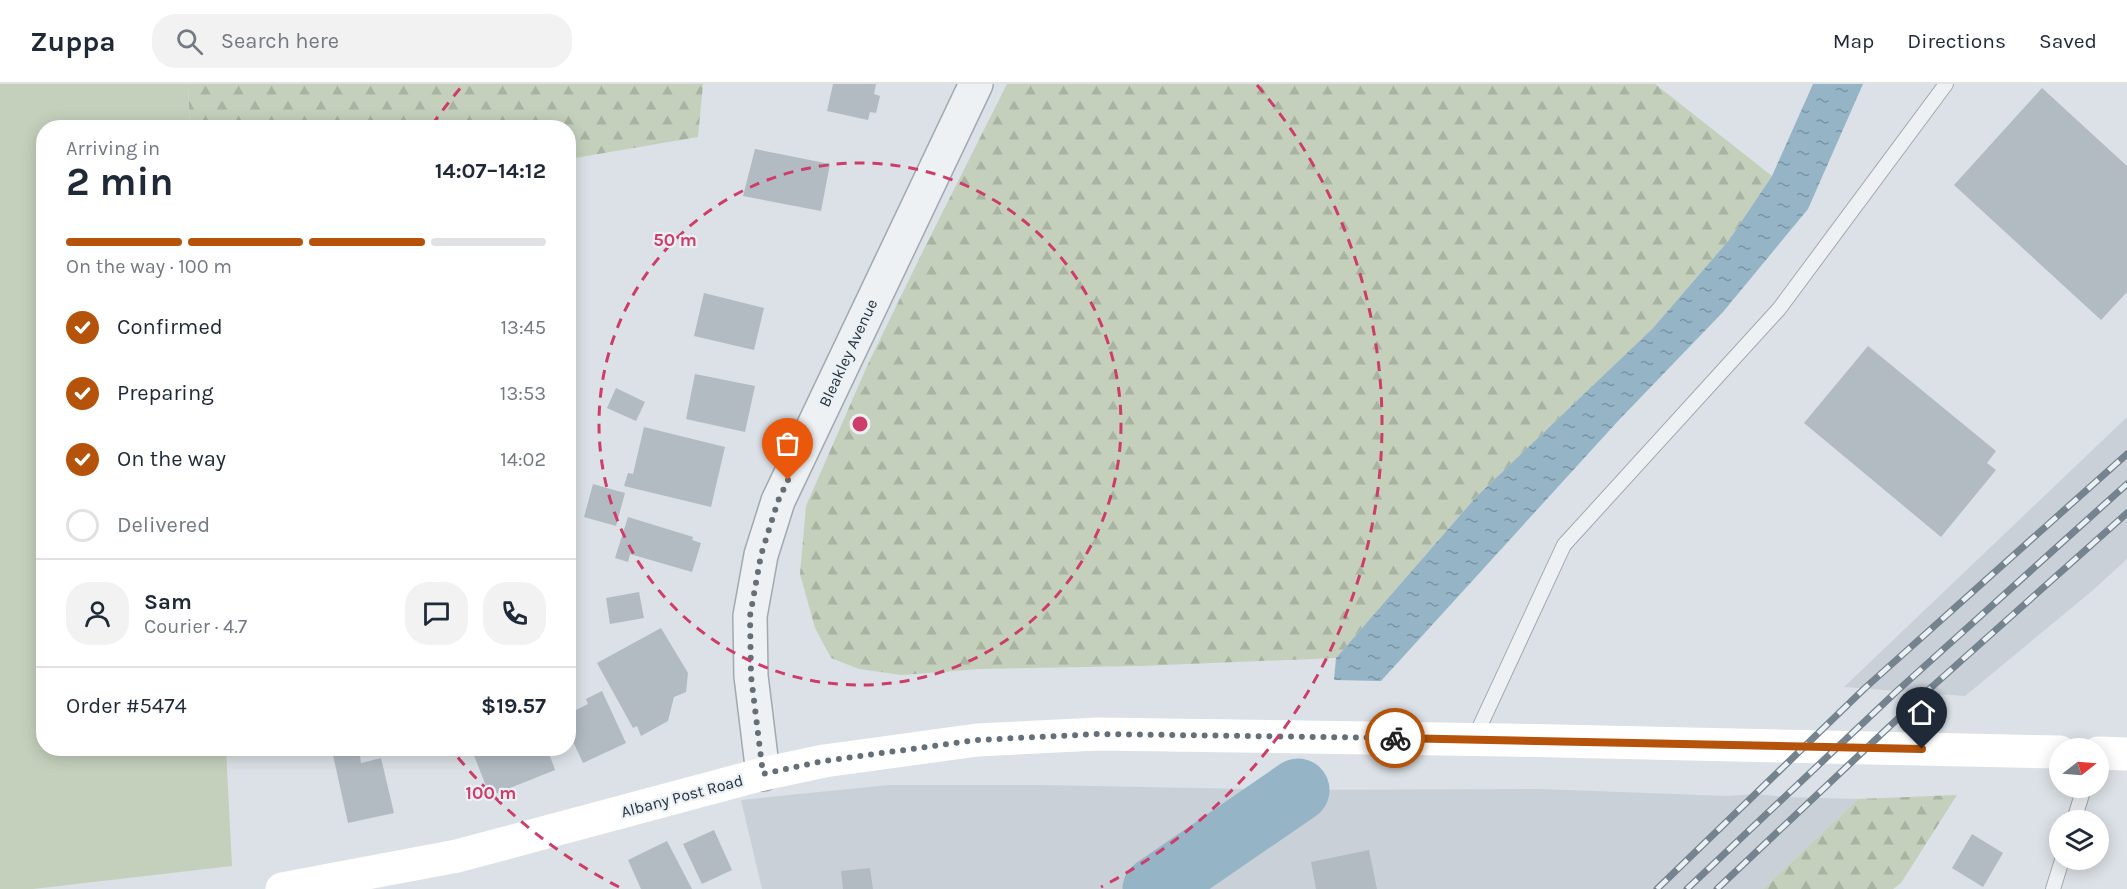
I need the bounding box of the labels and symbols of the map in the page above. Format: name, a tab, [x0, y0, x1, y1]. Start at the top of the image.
text: 50 m	[653, 229, 697, 251]
street label: Bleakley Avenue	[815, 296, 881, 410]
centre of rings	[850, 414, 870, 434]
pin	[762, 418, 813, 480]
pin	[1896, 687, 1947, 749]
courier	[1365, 708, 1425, 768]
north arrow	[2049, 738, 2109, 798]
street label: Albany Post Road	[619, 771, 745, 821]
text: 100 m	[466, 782, 516, 804]

